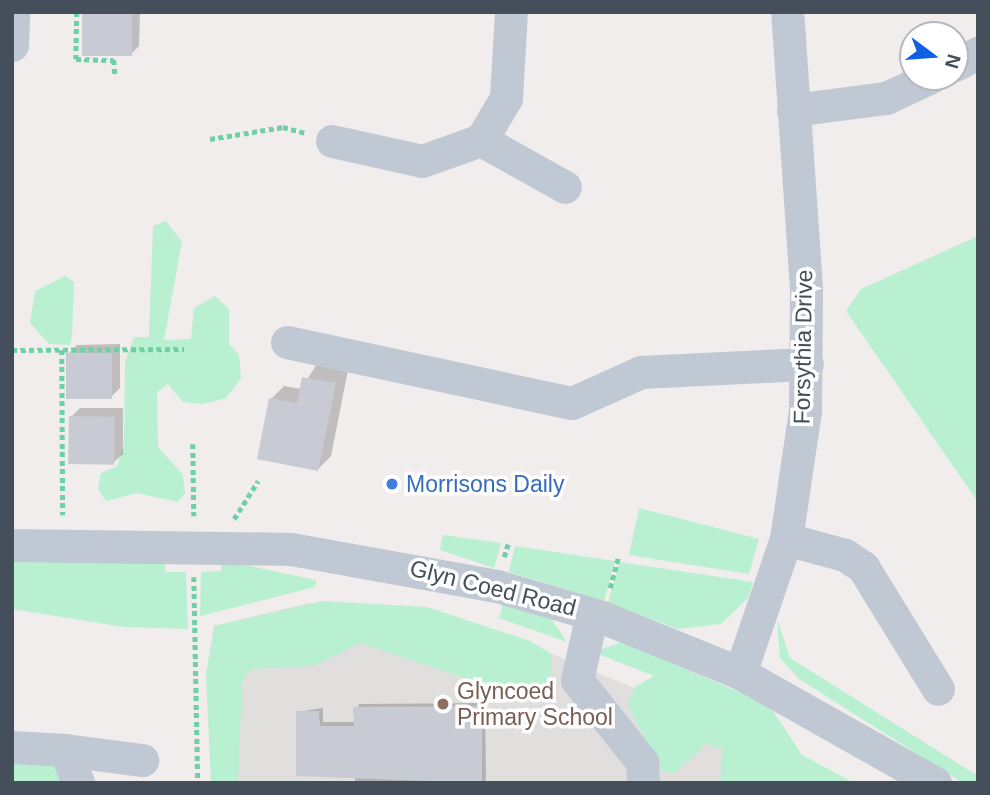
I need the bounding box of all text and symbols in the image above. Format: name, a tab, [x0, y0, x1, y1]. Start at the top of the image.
north arrow	[899, 21, 969, 91]
text: N	[941, 52, 965, 71]
street label: Forsythia Drive	[788, 269, 818, 425]
place label: Morrisons Daily	[406, 470, 564, 498]
marker: Morrisons Daily	[384, 476, 400, 492]
street label: Glyn Coed Road	[407, 554, 579, 622]
place label: Glyncoed Primary School	[457, 677, 613, 731]
marker: Glyncoed Primary School	[435, 696, 451, 712]

